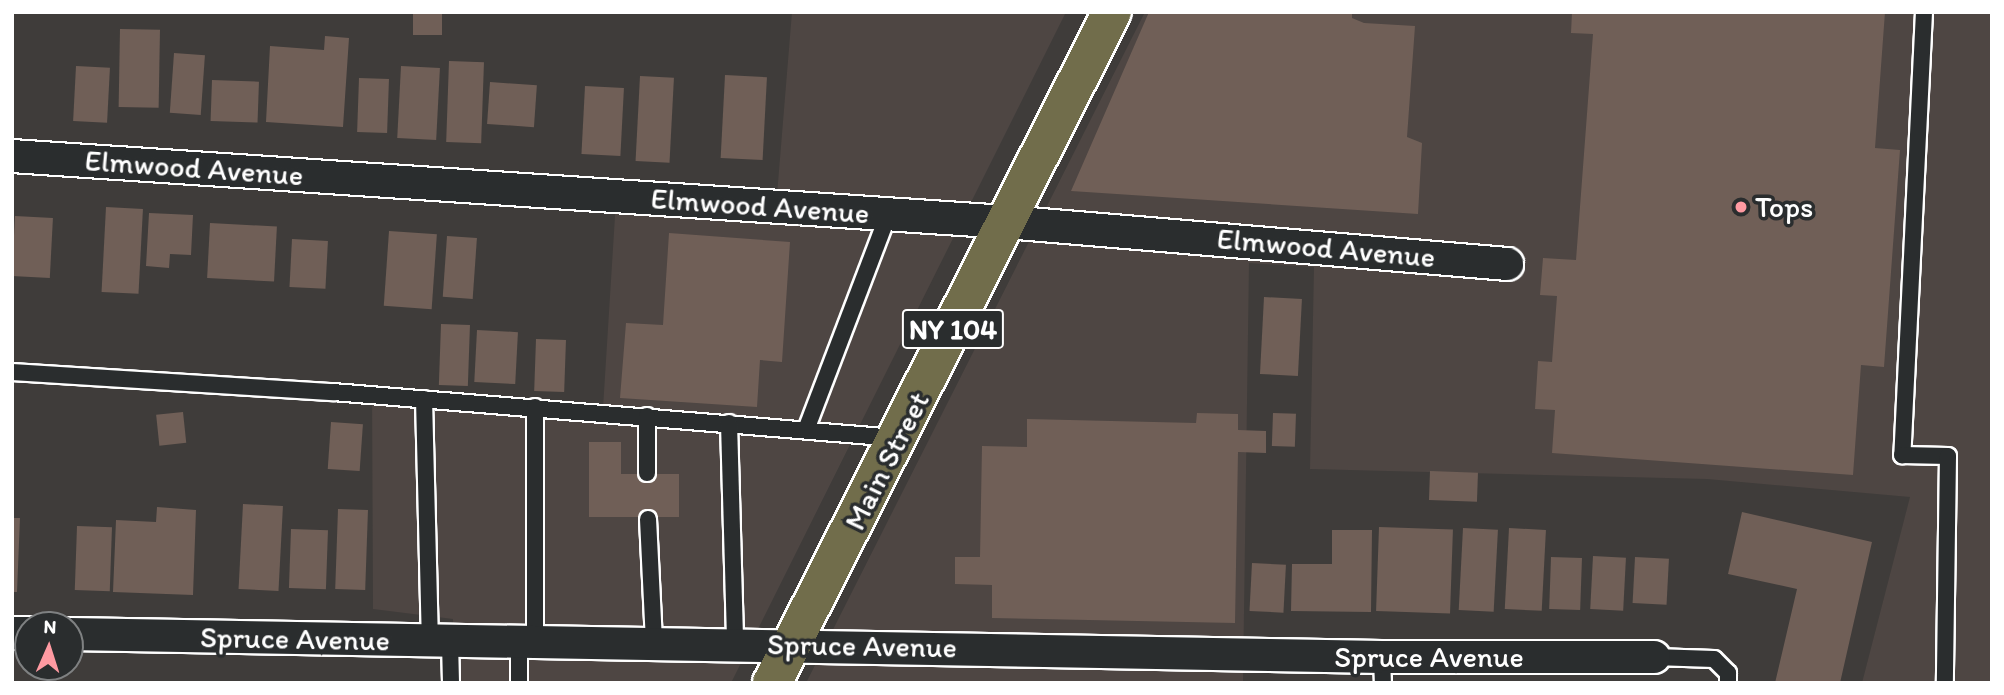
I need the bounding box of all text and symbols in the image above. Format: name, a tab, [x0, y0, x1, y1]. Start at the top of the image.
street label: Elmwood Avenue	[84, 142, 304, 194]
street label: Elmwood Avenue	[650, 180, 870, 232]
place label: Tops	[1755, 189, 1813, 225]
marker: Tops	[1733, 199, 1749, 215]
street label: Elmwood Avenue	[1216, 221, 1436, 275]
road number: NY 104	[900, 304, 1006, 354]
street label: Main Street	[837, 386, 937, 536]
north arrow	[14, 611, 84, 681]
text: N	[43, 615, 57, 638]
street label: Spruce Avenue	[200, 619, 390, 659]
street label: Spruce Avenue	[767, 626, 957, 666]
street label: Spruce Avenue	[1334, 639, 1524, 675]

